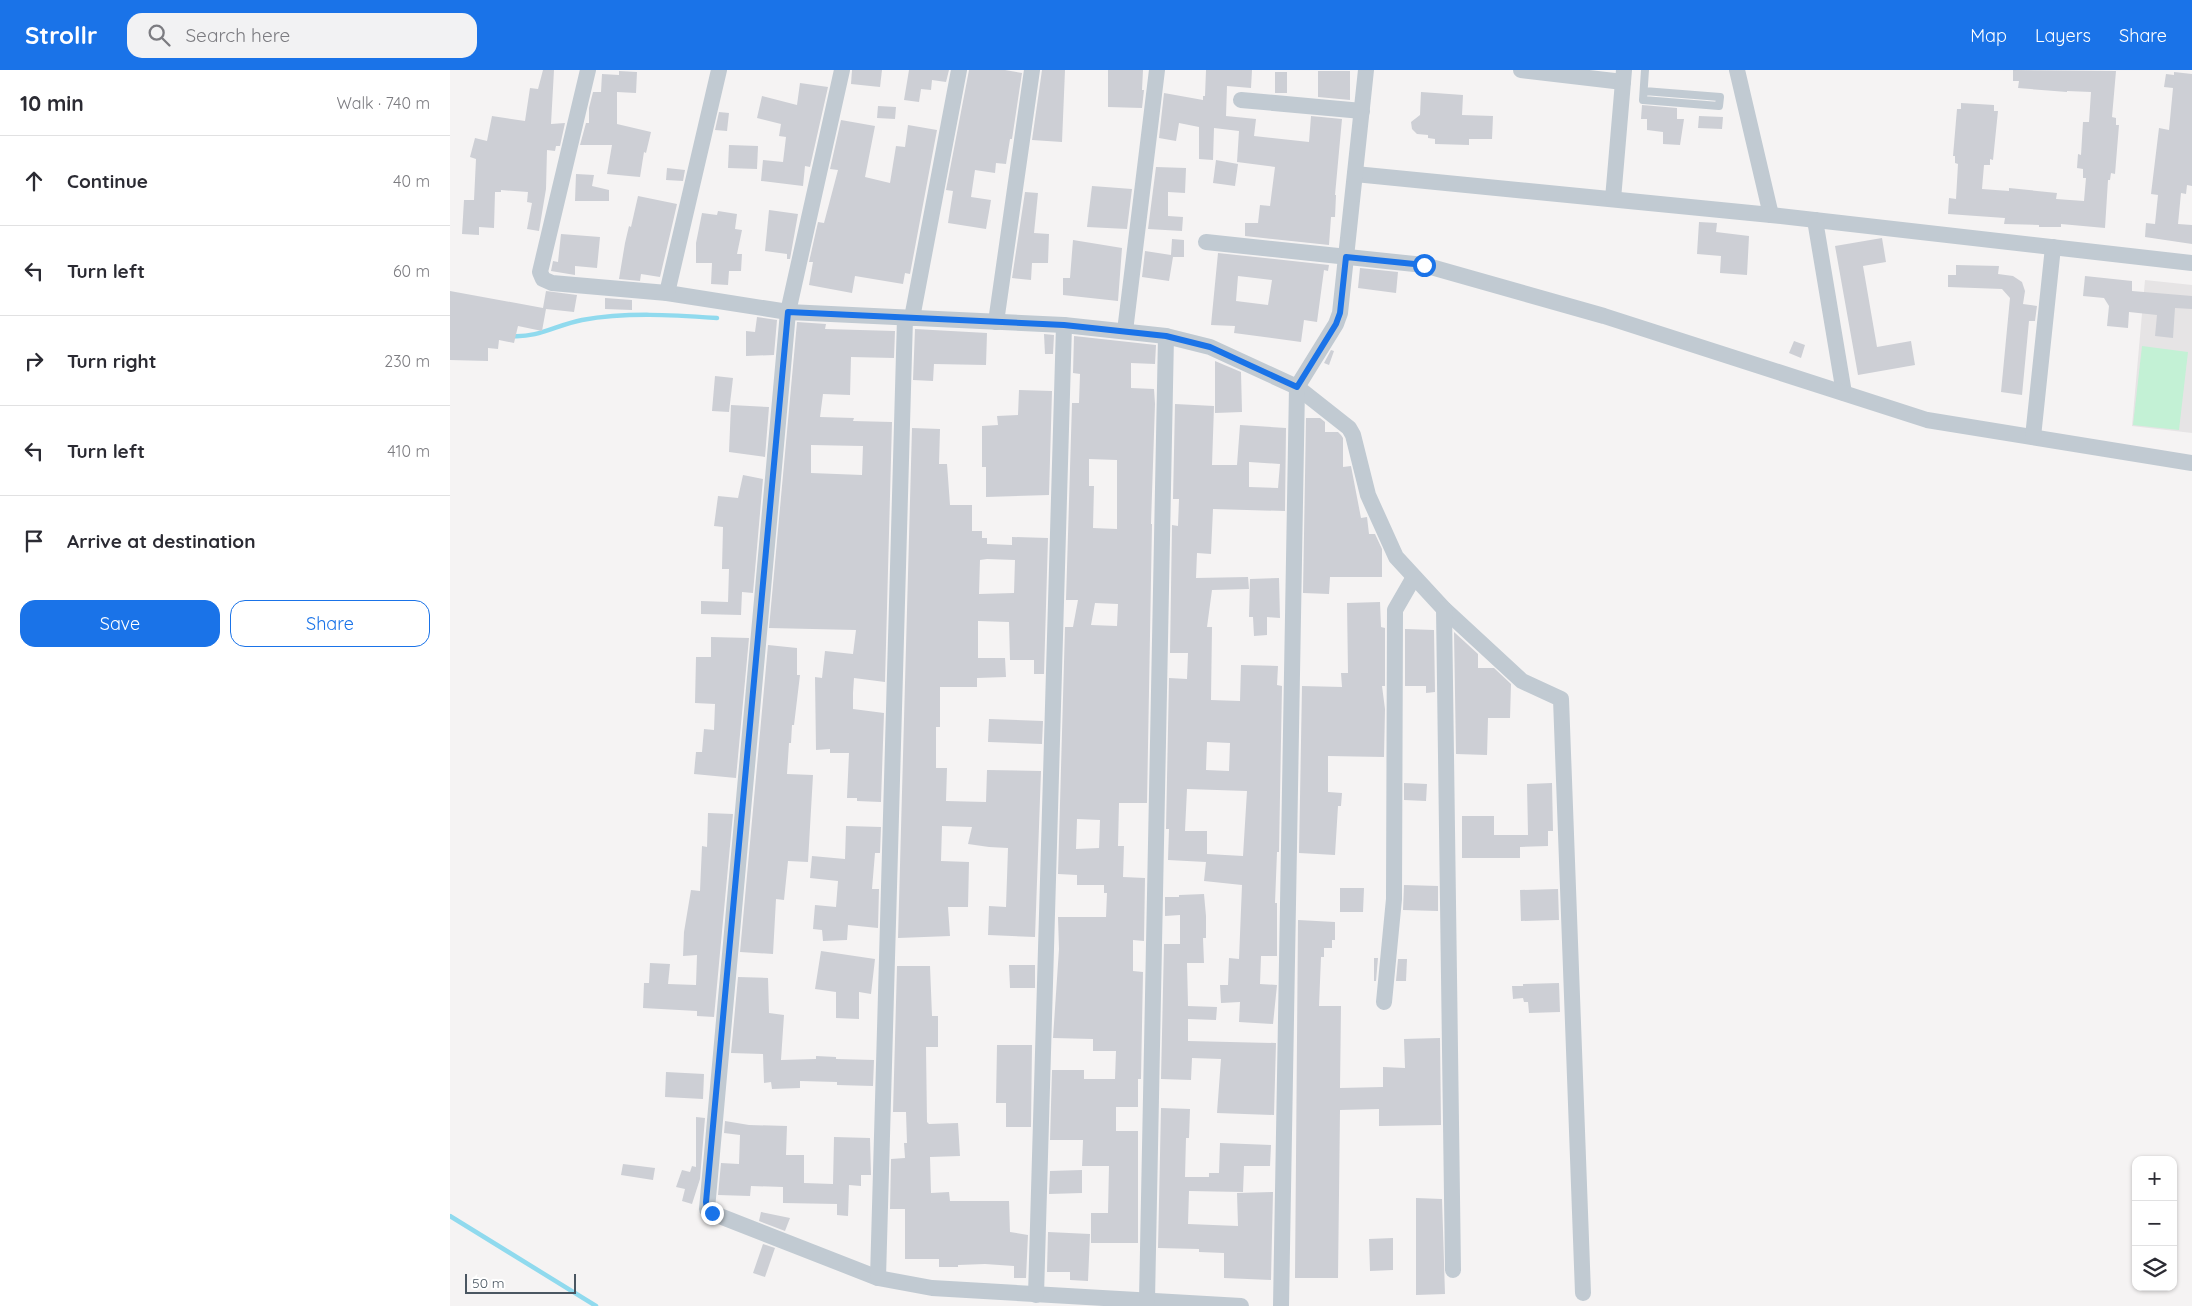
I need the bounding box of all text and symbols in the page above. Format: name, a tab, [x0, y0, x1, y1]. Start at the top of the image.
search box	[127, 13, 477, 58]
text: Strollr	[25, 20, 97, 50]
icon: search	[145, 21, 173, 49]
text: Search here	[185, 23, 290, 47]
text: Map	[1970, 24, 2007, 47]
text: Layers	[2035, 24, 2091, 47]
text: Share	[2119, 24, 2167, 47]
text: 10 min	[20, 90, 84, 116]
text: Walk · 740 m	[336, 93, 430, 113]
icon: ahead	[20, 167, 48, 195]
text: Continue	[67, 169, 148, 193]
text: 40 m	[393, 171, 430, 191]
route start	[1413, 254, 1436, 277]
icon: left	[20, 257, 48, 285]
text: Turn left	[67, 259, 145, 283]
text: 60 m	[393, 261, 430, 281]
icon: right	[20, 347, 48, 375]
text: Turn right	[67, 349, 156, 373]
text: 230 m	[384, 351, 430, 371]
icon: left	[20, 437, 48, 465]
text: Turn left	[67, 439, 145, 463]
text: 410 m	[387, 441, 430, 461]
icon: arrive	[20, 527, 48, 555]
text: Arrive at destination	[67, 529, 256, 553]
button: Save	[20, 600, 220, 647]
button: Share	[230, 600, 430, 647]
map controls	[2132, 1156, 2177, 1291]
button: +	[2132, 1156, 2177, 1201]
button: −	[2132, 1201, 2177, 1246]
route end	[701, 1202, 724, 1225]
button: layers	[2132, 1246, 2177, 1291]
scale bar	[465, 1271, 576, 1294]
text: 50 m	[472, 1274, 505, 1292]

